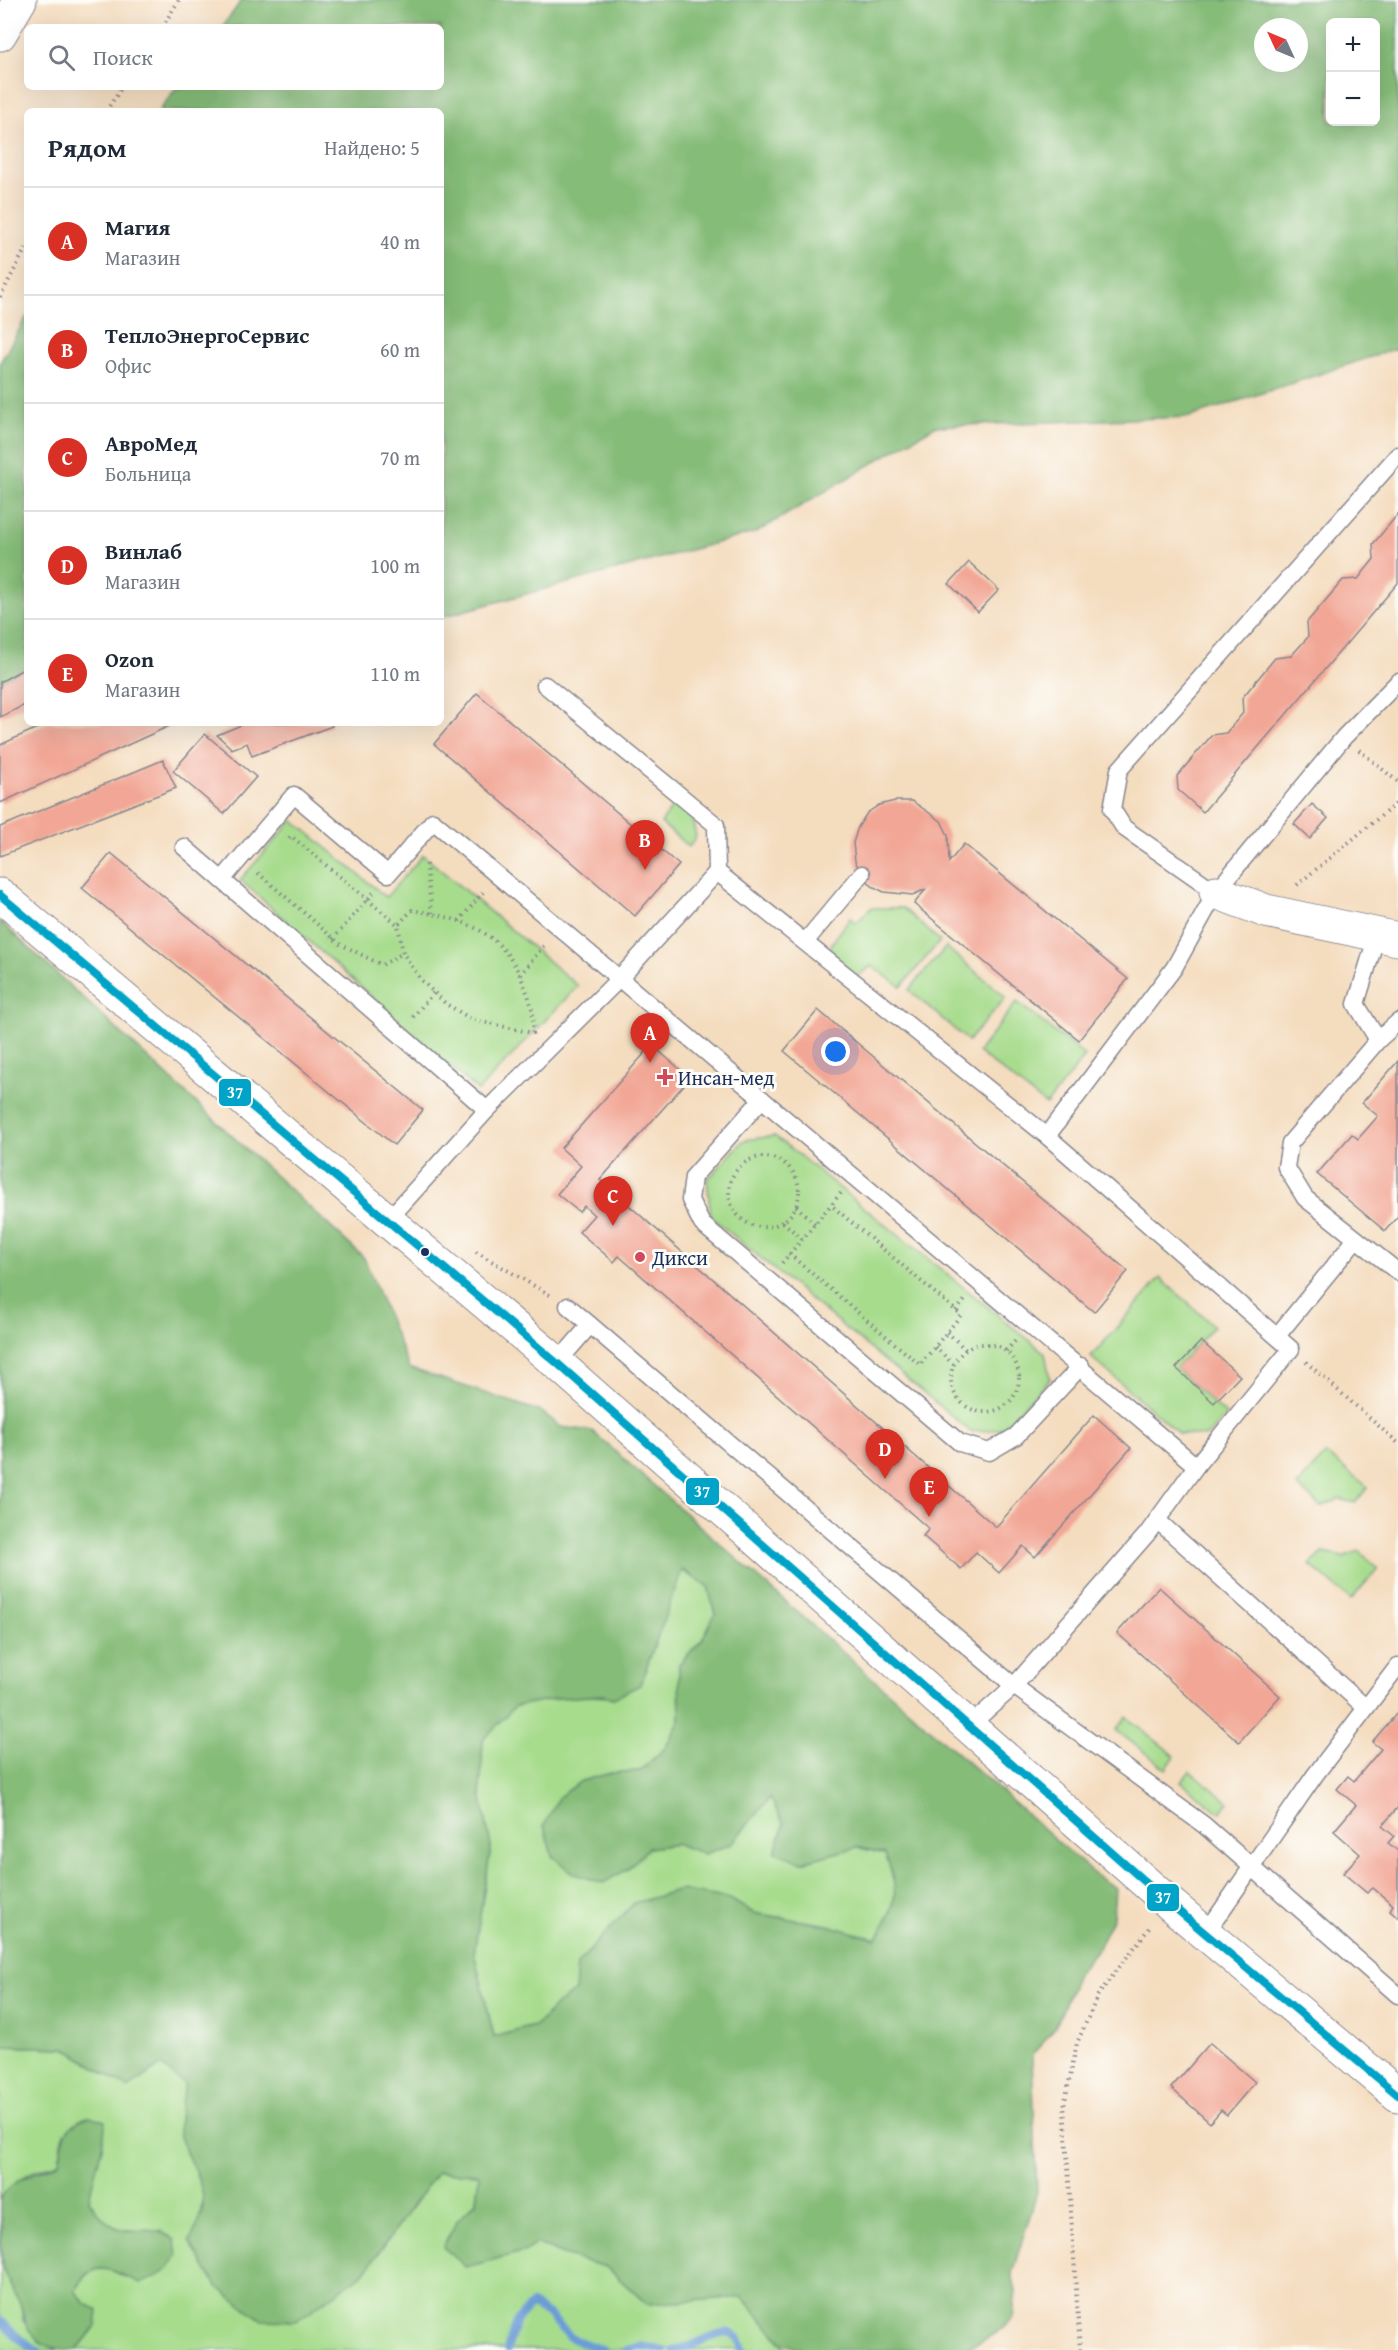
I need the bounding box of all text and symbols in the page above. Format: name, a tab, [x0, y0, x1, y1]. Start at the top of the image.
north arrow	[1254, 18, 1308, 72]
map controls	[1326, 18, 1380, 126]
button: +	[1326, 18, 1380, 72]
search box	[24, 24, 444, 90]
icon: search	[45, 41, 78, 74]
text: Поиск	[93, 41, 153, 73]
button: −	[1326, 72, 1380, 126]
text: Рядом	[48, 128, 126, 167]
text: Найдено: 5	[324, 133, 420, 162]
text: Магия	[105, 211, 170, 243]
text: A	[61, 227, 74, 256]
text: 40 m	[380, 227, 420, 256]
text: Магазин	[105, 243, 180, 272]
text: ТеплоЭнергоСервис	[105, 319, 309, 351]
text: B	[61, 335, 74, 364]
text: 60 m	[380, 335, 420, 364]
text: Офис	[105, 351, 151, 380]
text: АвроМед	[105, 427, 198, 459]
text: C	[62, 443, 73, 472]
text: 70 m	[380, 443, 420, 472]
text: Больница	[105, 459, 191, 488]
text: Винлаб	[105, 535, 182, 567]
text: D	[61, 551, 74, 580]
text: 100 m	[370, 551, 420, 580]
text: Магазин	[105, 567, 180, 596]
text: Ozon	[105, 643, 154, 675]
text: E	[62, 659, 73, 688]
text: 110 m	[370, 659, 420, 688]
text: Магазин	[105, 675, 180, 704]
pin: B	[626, 820, 664, 870]
pin: A	[630, 1014, 670, 1063]
your location	[821, 1037, 850, 1066]
place label: Инсан-мед	[678, 1063, 775, 1092]
marker: Инсан-мед	[656, 1068, 674, 1086]
line badge: 37	[218, 1078, 252, 1107]
text: 37	[227, 1080, 243, 1104]
pin: C	[594, 1176, 632, 1226]
place label: Дикси	[651, 1243, 708, 1272]
unlabelled marker	[419, 1246, 431, 1258]
marker: Дикси	[633, 1250, 647, 1264]
pin: D	[866, 1430, 904, 1479]
pin: E	[910, 1468, 948, 1517]
line badge: 37	[685, 1477, 720, 1506]
text: 37	[694, 1479, 710, 1503]
line badge: 37	[1146, 1883, 1180, 1912]
text: 37	[1155, 1885, 1171, 1909]

